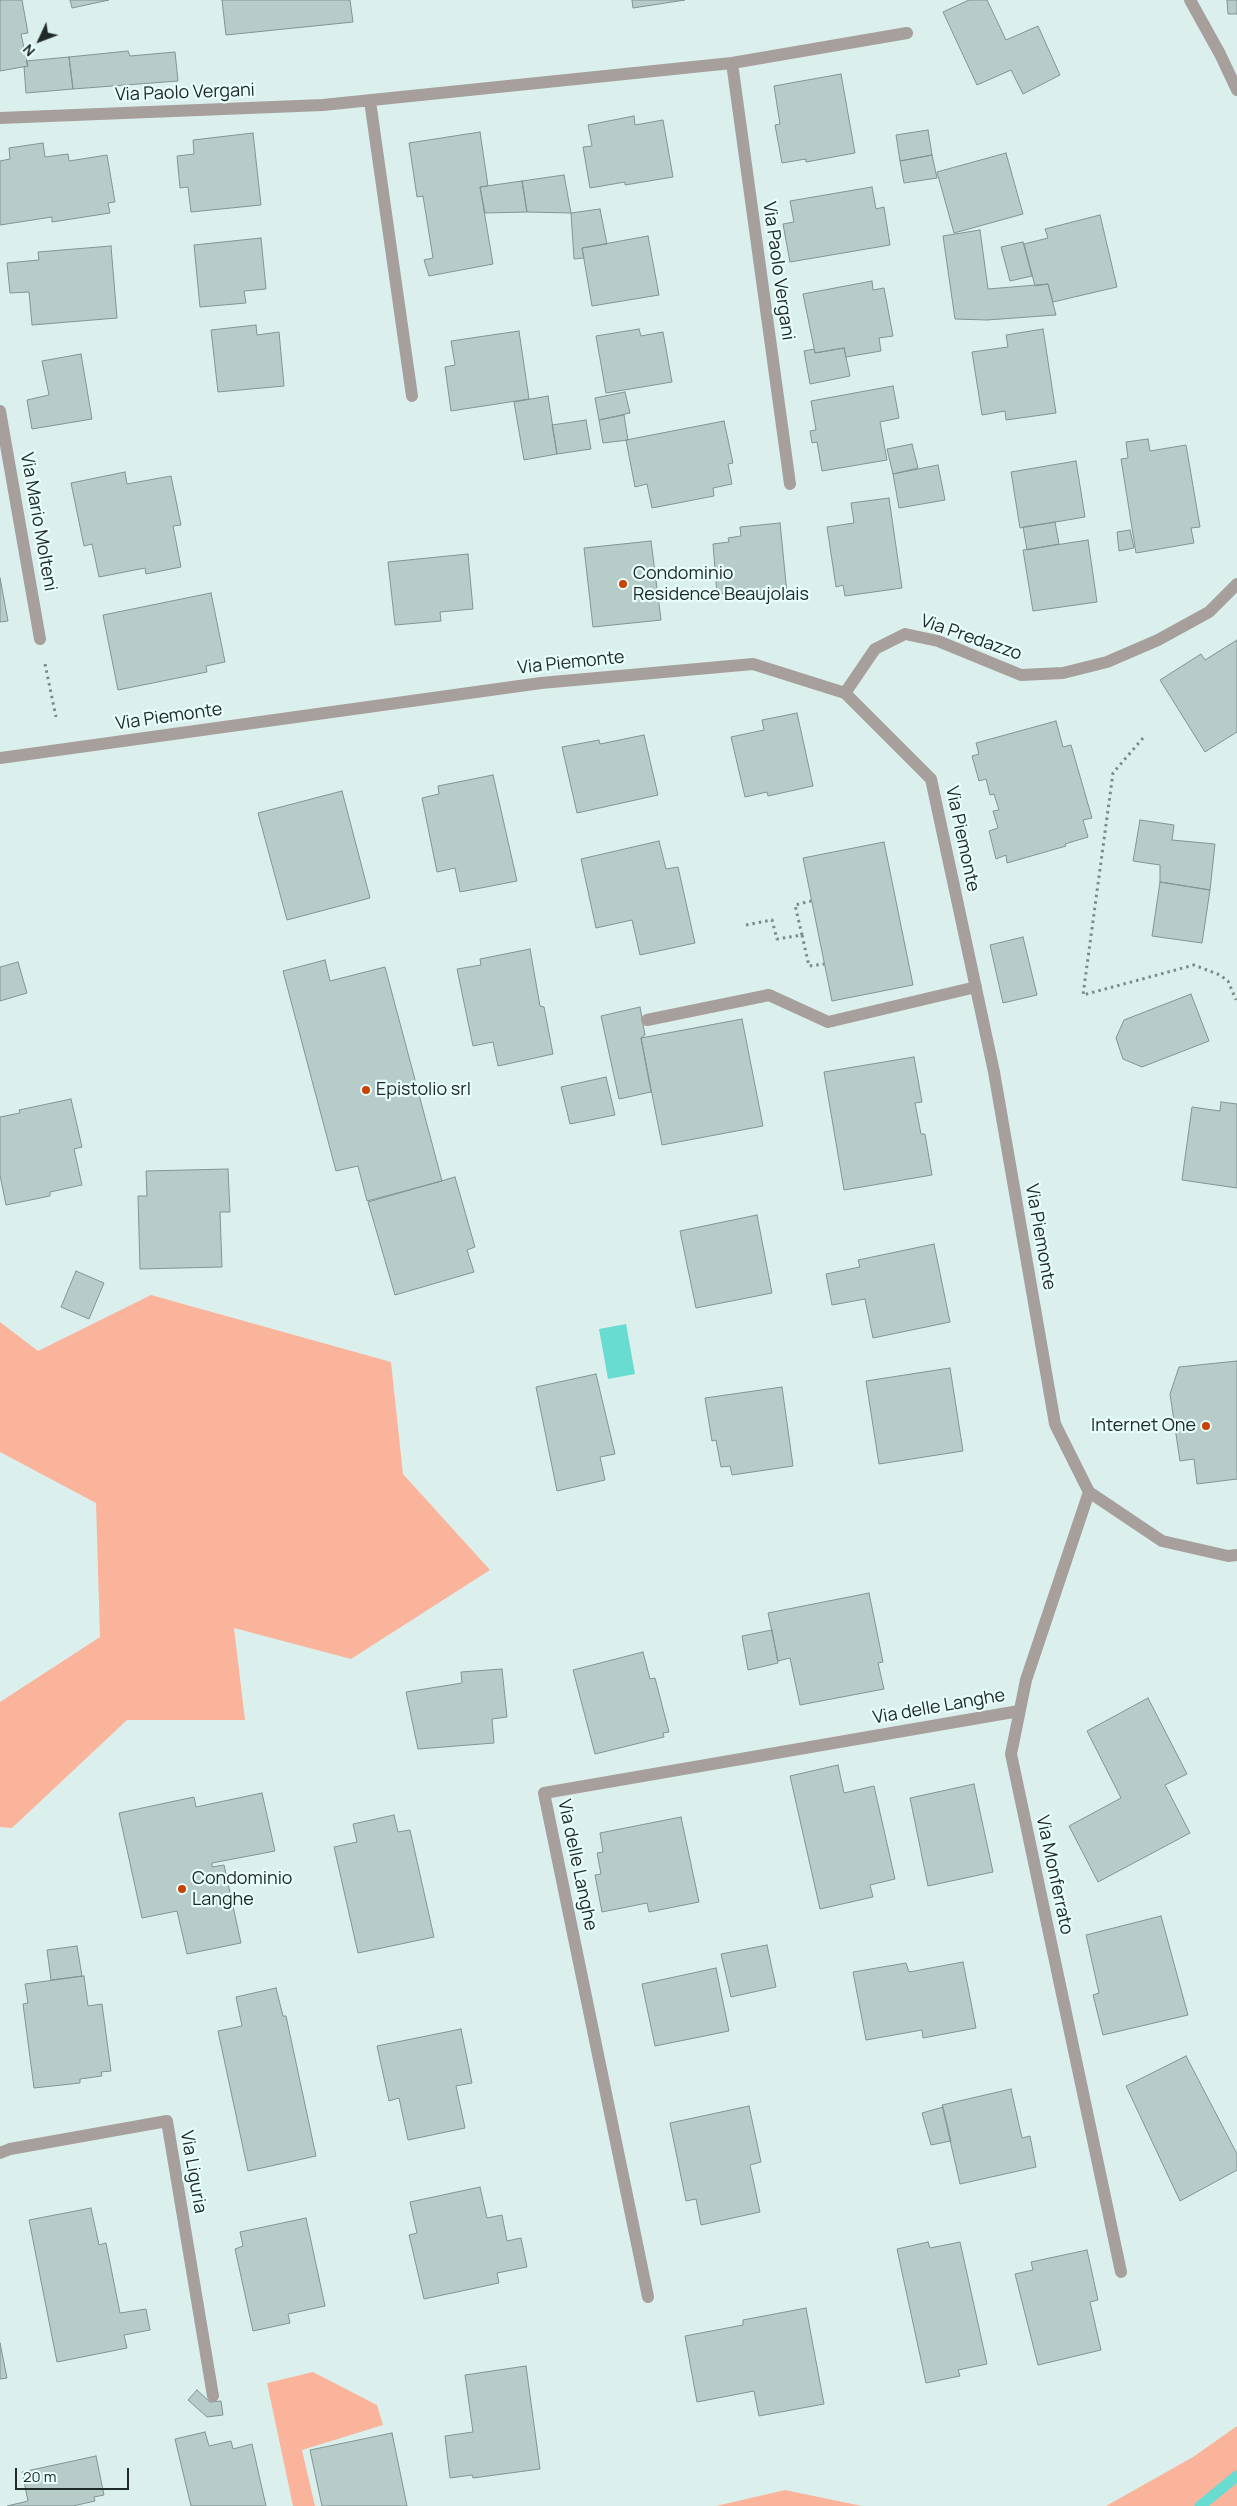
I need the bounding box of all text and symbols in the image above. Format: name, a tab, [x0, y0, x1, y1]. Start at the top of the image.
north arrow	[15, 15, 65, 65]
text: N	[18, 40, 39, 61]
street label: Via Paolo Vergani	[115, 80, 255, 106]
street label: Via Paolo Vergani	[758, 200, 798, 342]
street label: Via Mario Molteni	[15, 451, 61, 593]
place label: Condominio Residence Beaujolais	[633, 563, 809, 606]
marker: Condominio Residence Beaujolais	[617, 578, 629, 590]
street label: Via Predazzo	[918, 611, 1024, 665]
street label: Via Piemonte	[516, 647, 626, 679]
street label: Via Piemonte	[114, 699, 224, 735]
street label: Via Piemonte	[940, 784, 984, 894]
place label: Epistolio srl	[376, 1079, 471, 1101]
marker: Epistolio srl	[360, 1084, 372, 1096]
street label: Via Piemonte	[1020, 1182, 1060, 1292]
place label: Internet One	[1091, 1415, 1196, 1437]
marker: Internet One	[1200, 1420, 1212, 1432]
street label: Via delle Langhe	[871, 1685, 1007, 1729]
street label: Via delle Langhe	[553, 1797, 601, 1933]
street label: Via Monferrato	[1031, 1813, 1077, 1937]
place label: Condominio Langhe	[192, 1868, 292, 1910]
marker: Condominio Langhe	[176, 1883, 188, 1895]
street label: Via Liguria	[175, 2129, 211, 2215]
scale bar	[18, 2458, 131, 2490]
text: 20 m	[23, 2466, 56, 2487]

